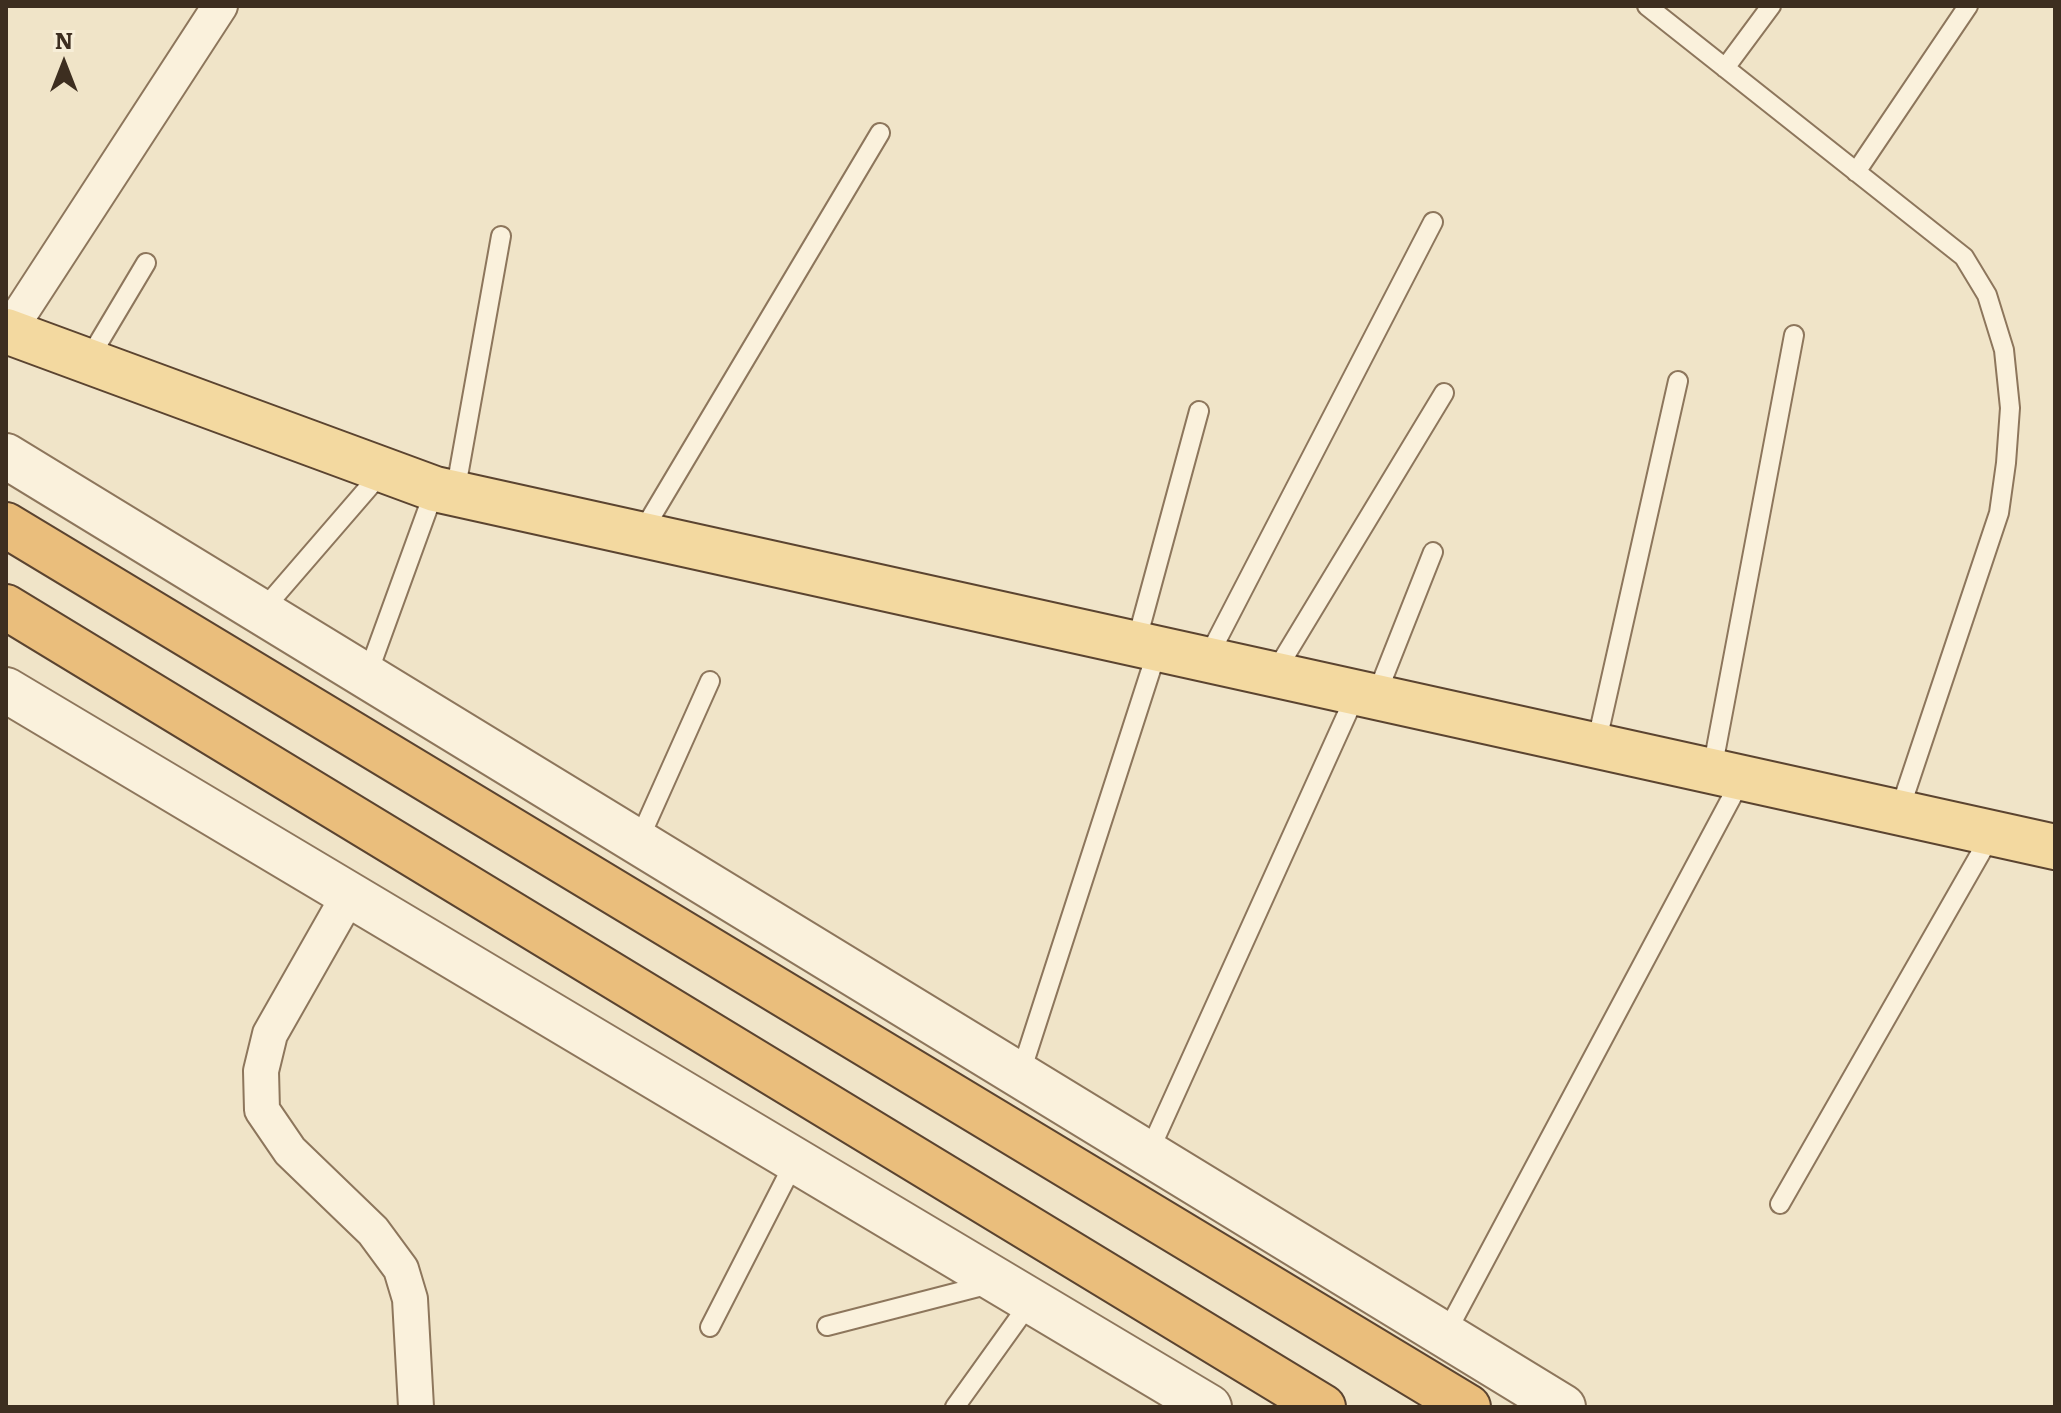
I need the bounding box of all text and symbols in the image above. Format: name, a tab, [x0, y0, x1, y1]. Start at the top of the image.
text: N	[55, 23, 73, 56]
north arrow	[24, 24, 104, 104]

